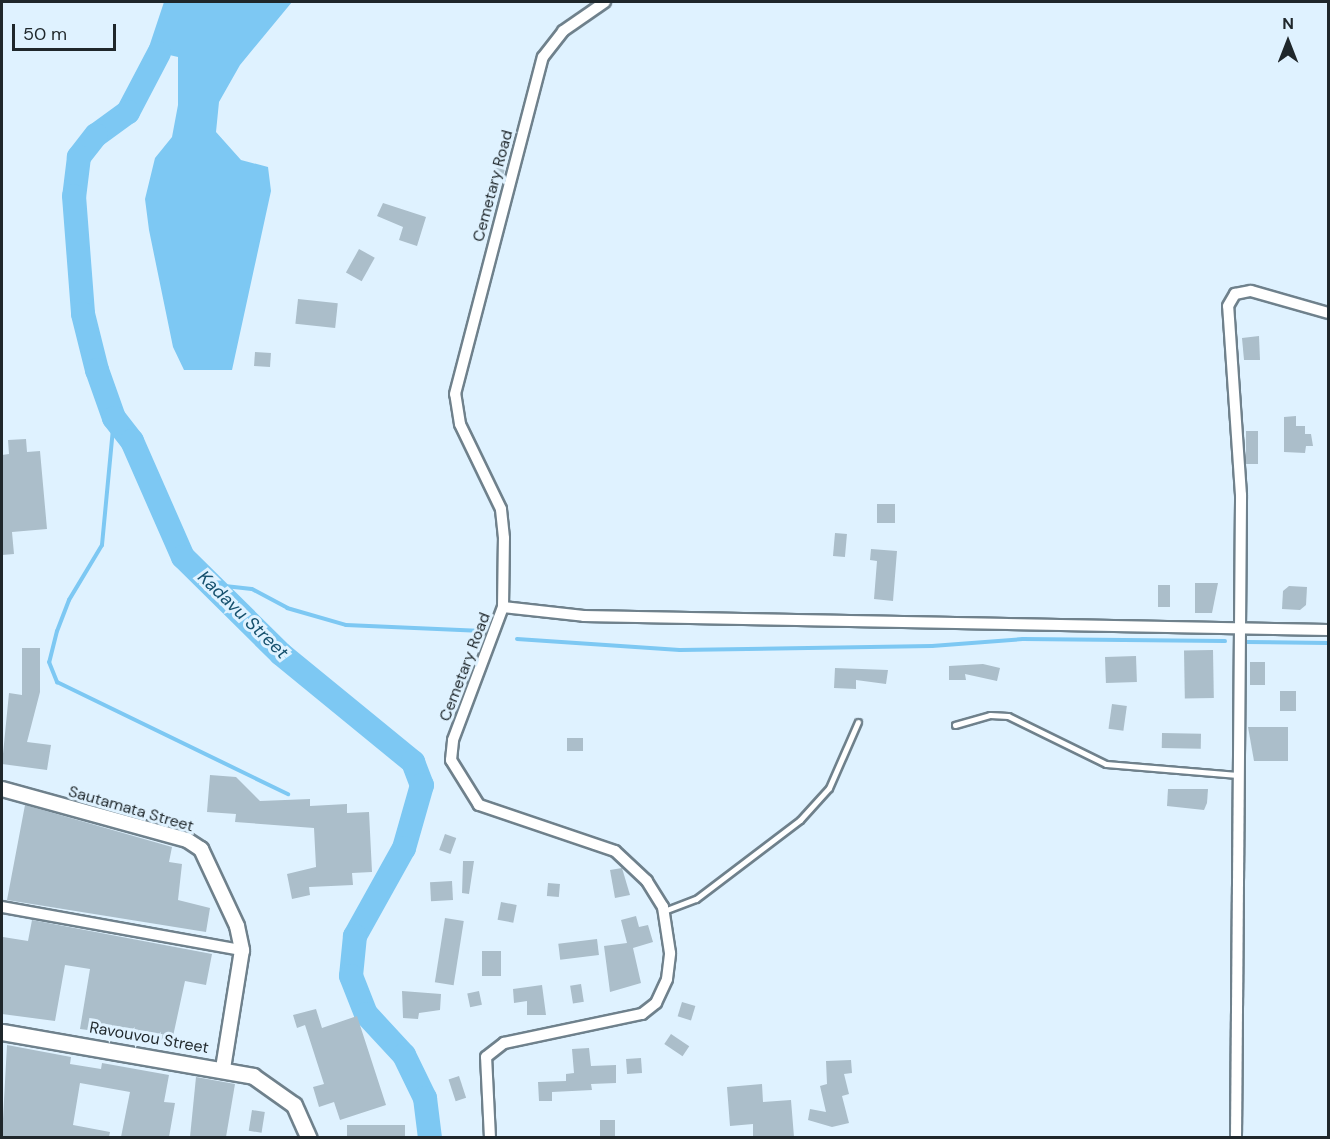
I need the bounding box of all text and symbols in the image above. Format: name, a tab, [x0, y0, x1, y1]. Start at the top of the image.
scale bar	[15, 12, 118, 50]
north arrow	[1258, 12, 1318, 72]
text: N	[1282, 13, 1294, 34]
text: 50 m	[23, 22, 67, 46]
street label: Cemetary Road	[469, 128, 517, 244]
water label: Kadavu Street	[193, 566, 293, 664]
street label: Cemetary Road	[435, 610, 495, 724]
street label: Sautamata Street	[66, 782, 196, 836]
street label: Ravouvou Street	[88, 1018, 210, 1058]

